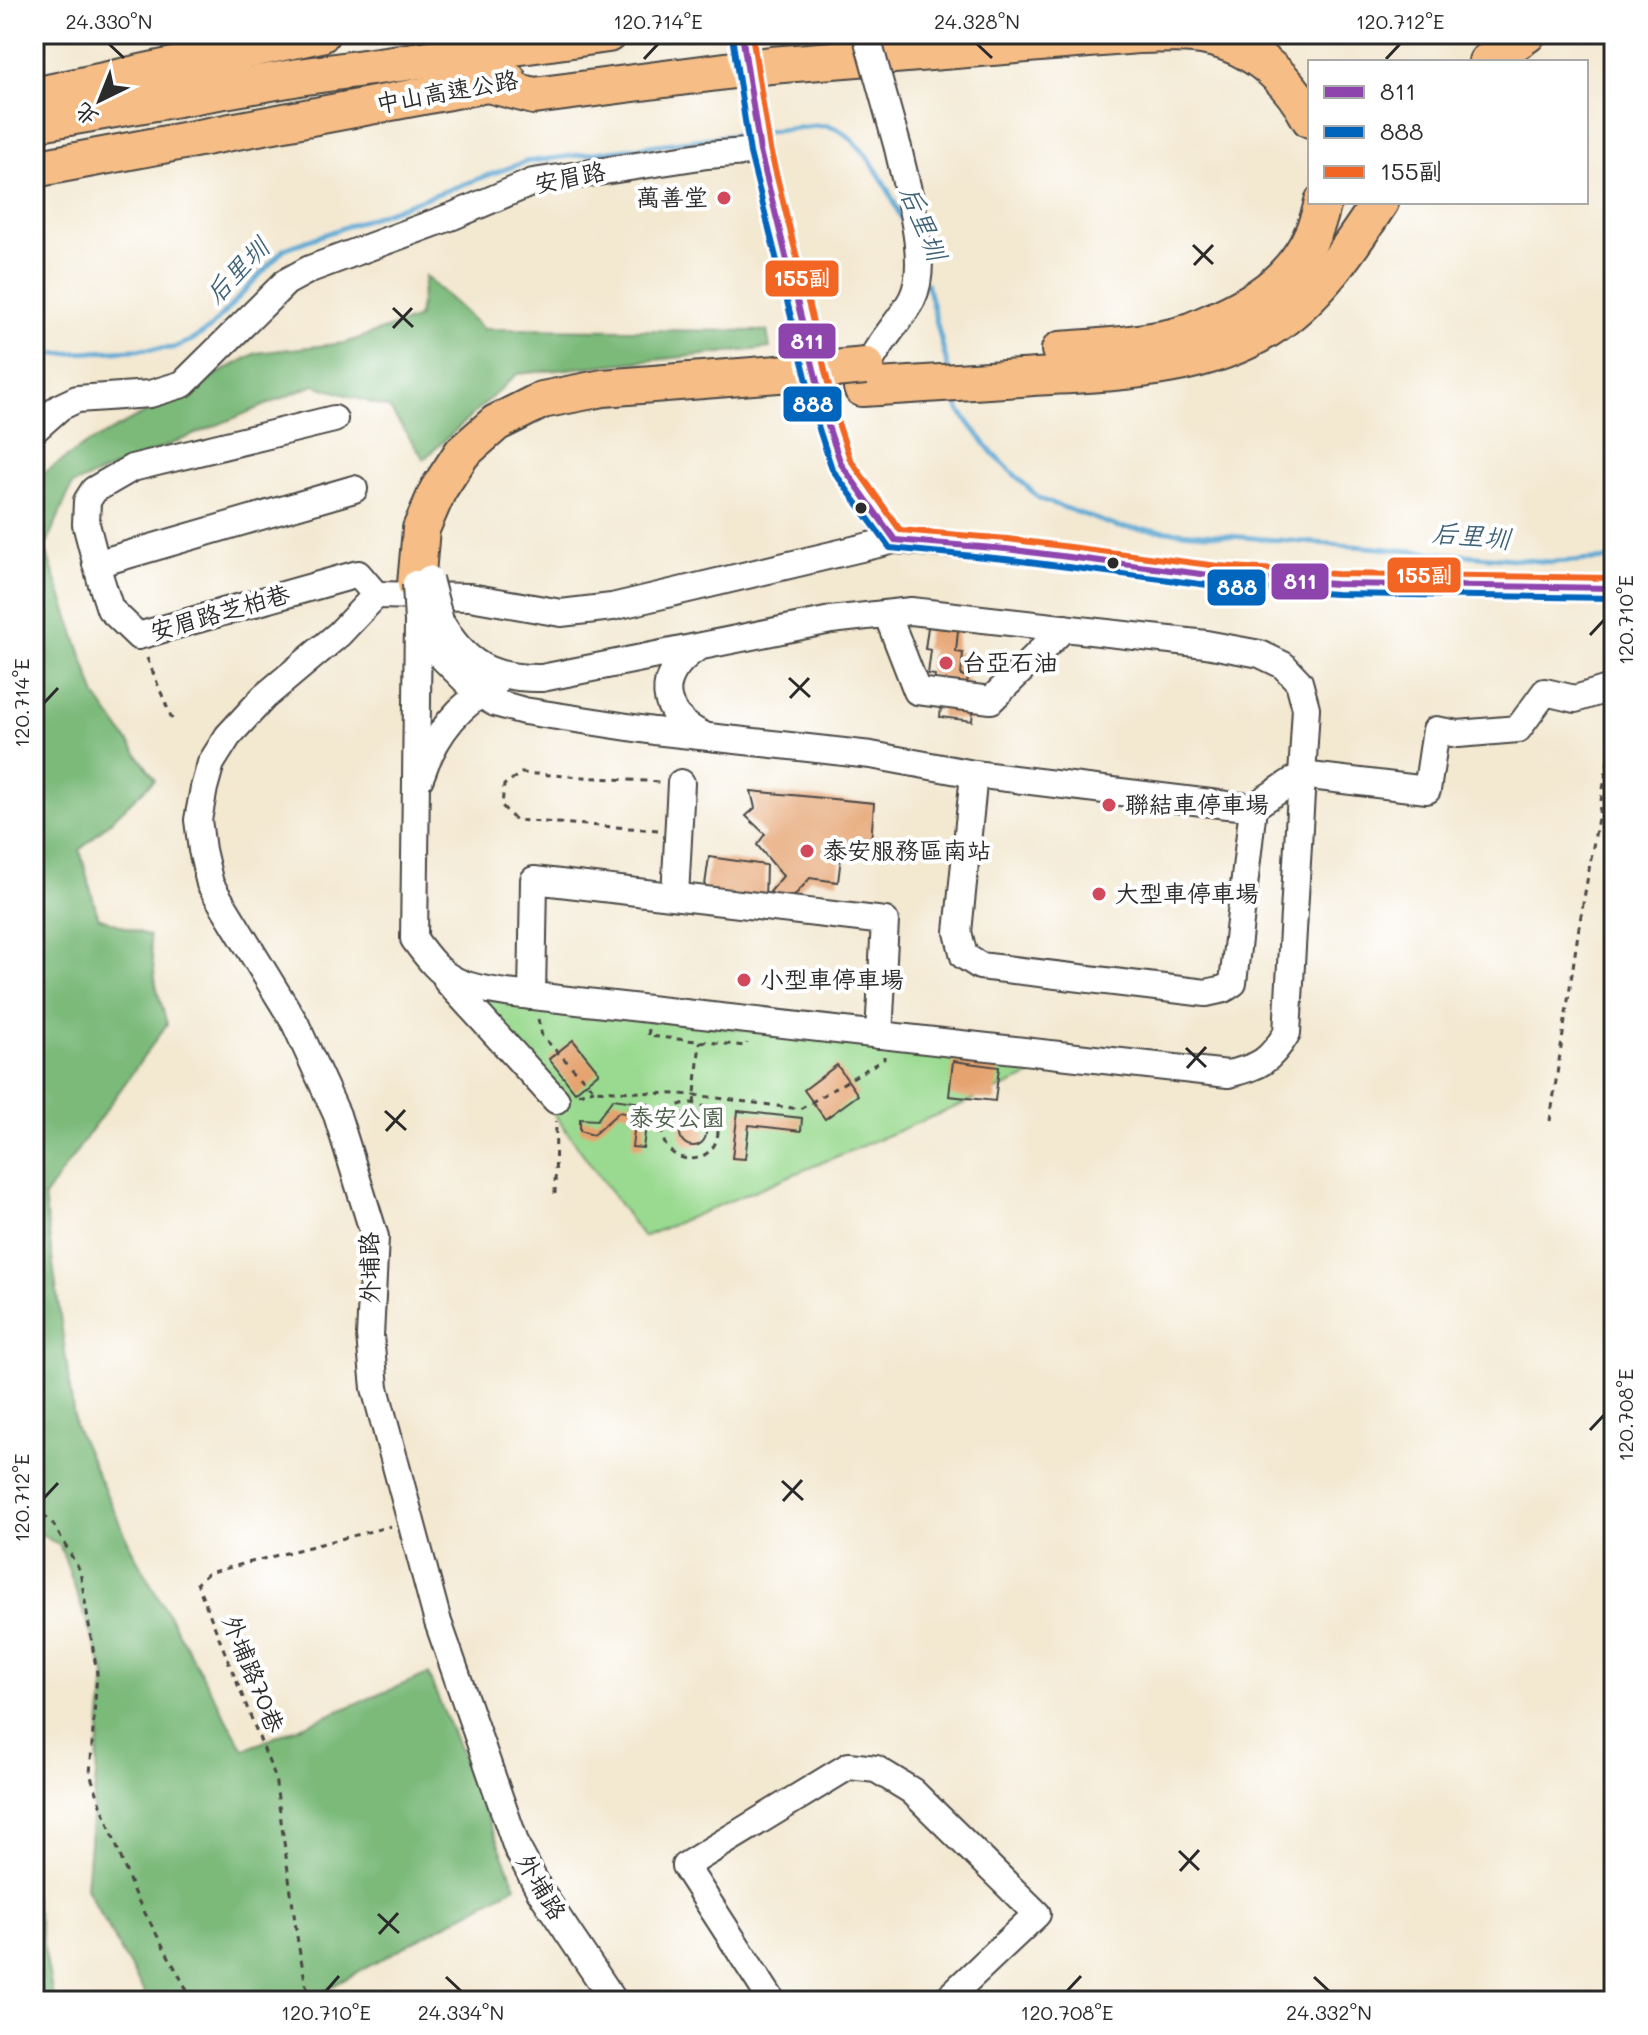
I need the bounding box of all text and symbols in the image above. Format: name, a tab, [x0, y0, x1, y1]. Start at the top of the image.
text: 24.330°N	[65, 8, 153, 34]
text: 120.714°E	[613, 8, 703, 34]
text: 24.328°N	[934, 8, 1020, 34]
text: 120.712°E	[1356, 8, 1444, 34]
north arrow	[60, 60, 140, 140]
legend	[1308, 60, 1588, 204]
street label: 中山高速公路	[373, 63, 520, 118]
text: 811	[1380, 75, 1416, 106]
text: 北	[68, 97, 104, 133]
text: 888	[1380, 115, 1424, 146]
street label: 安眉路	[531, 154, 608, 199]
text: 155副	[1380, 155, 1443, 186]
water label: 后里圳	[893, 180, 956, 268]
place label: 萬善堂	[636, 181, 708, 212]
marker: 萬善堂	[715, 189, 733, 207]
water label: 后里圳	[197, 228, 278, 310]
line badge: 155副	[764, 259, 840, 298]
text: 155副	[773, 263, 831, 292]
line badge: 811	[777, 322, 837, 360]
text: 811	[790, 326, 824, 355]
line badge: 888	[782, 385, 843, 423]
text: 888	[793, 389, 833, 418]
unlabelled marker	[853, 500, 869, 516]
water label: 后里圳	[1431, 515, 1514, 556]
unlabelled marker	[1105, 555, 1121, 571]
line badge: 155副	[1386, 556, 1462, 594]
text: 155副	[1395, 560, 1453, 589]
line badge: 811	[1270, 562, 1330, 601]
text: 811	[1283, 566, 1317, 595]
line badge: 888	[1206, 568, 1267, 607]
text: 888	[1217, 572, 1257, 601]
text: 120.710°E	[1612, 575, 1638, 665]
street label: 安眉路芝柏巷	[146, 577, 293, 646]
place label: 台亞石油	[962, 646, 1058, 677]
marker: 台亞石油	[937, 654, 955, 672]
text: 120.714°E	[8, 658, 34, 748]
place label: 聯結車停車場	[1125, 788, 1269, 819]
marker: 聯結車停車場	[1100, 796, 1118, 814]
place label: 泰安服務區南站	[823, 834, 991, 865]
marker: 泰安服務區南站	[798, 842, 816, 860]
place label: 大型車停車場	[1115, 877, 1259, 908]
marker: 大型車停車場	[1090, 885, 1108, 903]
place label: 小型車停車場	[760, 963, 904, 994]
marker: 小型車停車場	[735, 971, 753, 989]
park label: 泰安公園	[629, 1101, 725, 1132]
street label: 外埔路	[352, 1232, 385, 1304]
text: 120.708°E	[1612, 1368, 1638, 1462]
text: 120.712°E	[8, 1454, 34, 1542]
street label: 外埔路70巷	[217, 1610, 292, 1737]
street label: 外埔路	[510, 1847, 574, 1925]
text: 120.710°E	[281, 1999, 371, 2025]
text: 24.334°N	[418, 1999, 504, 2025]
text: 120.708°E	[1020, 1999, 1114, 2025]
text: 24.332°N	[1286, 1999, 1372, 2025]

